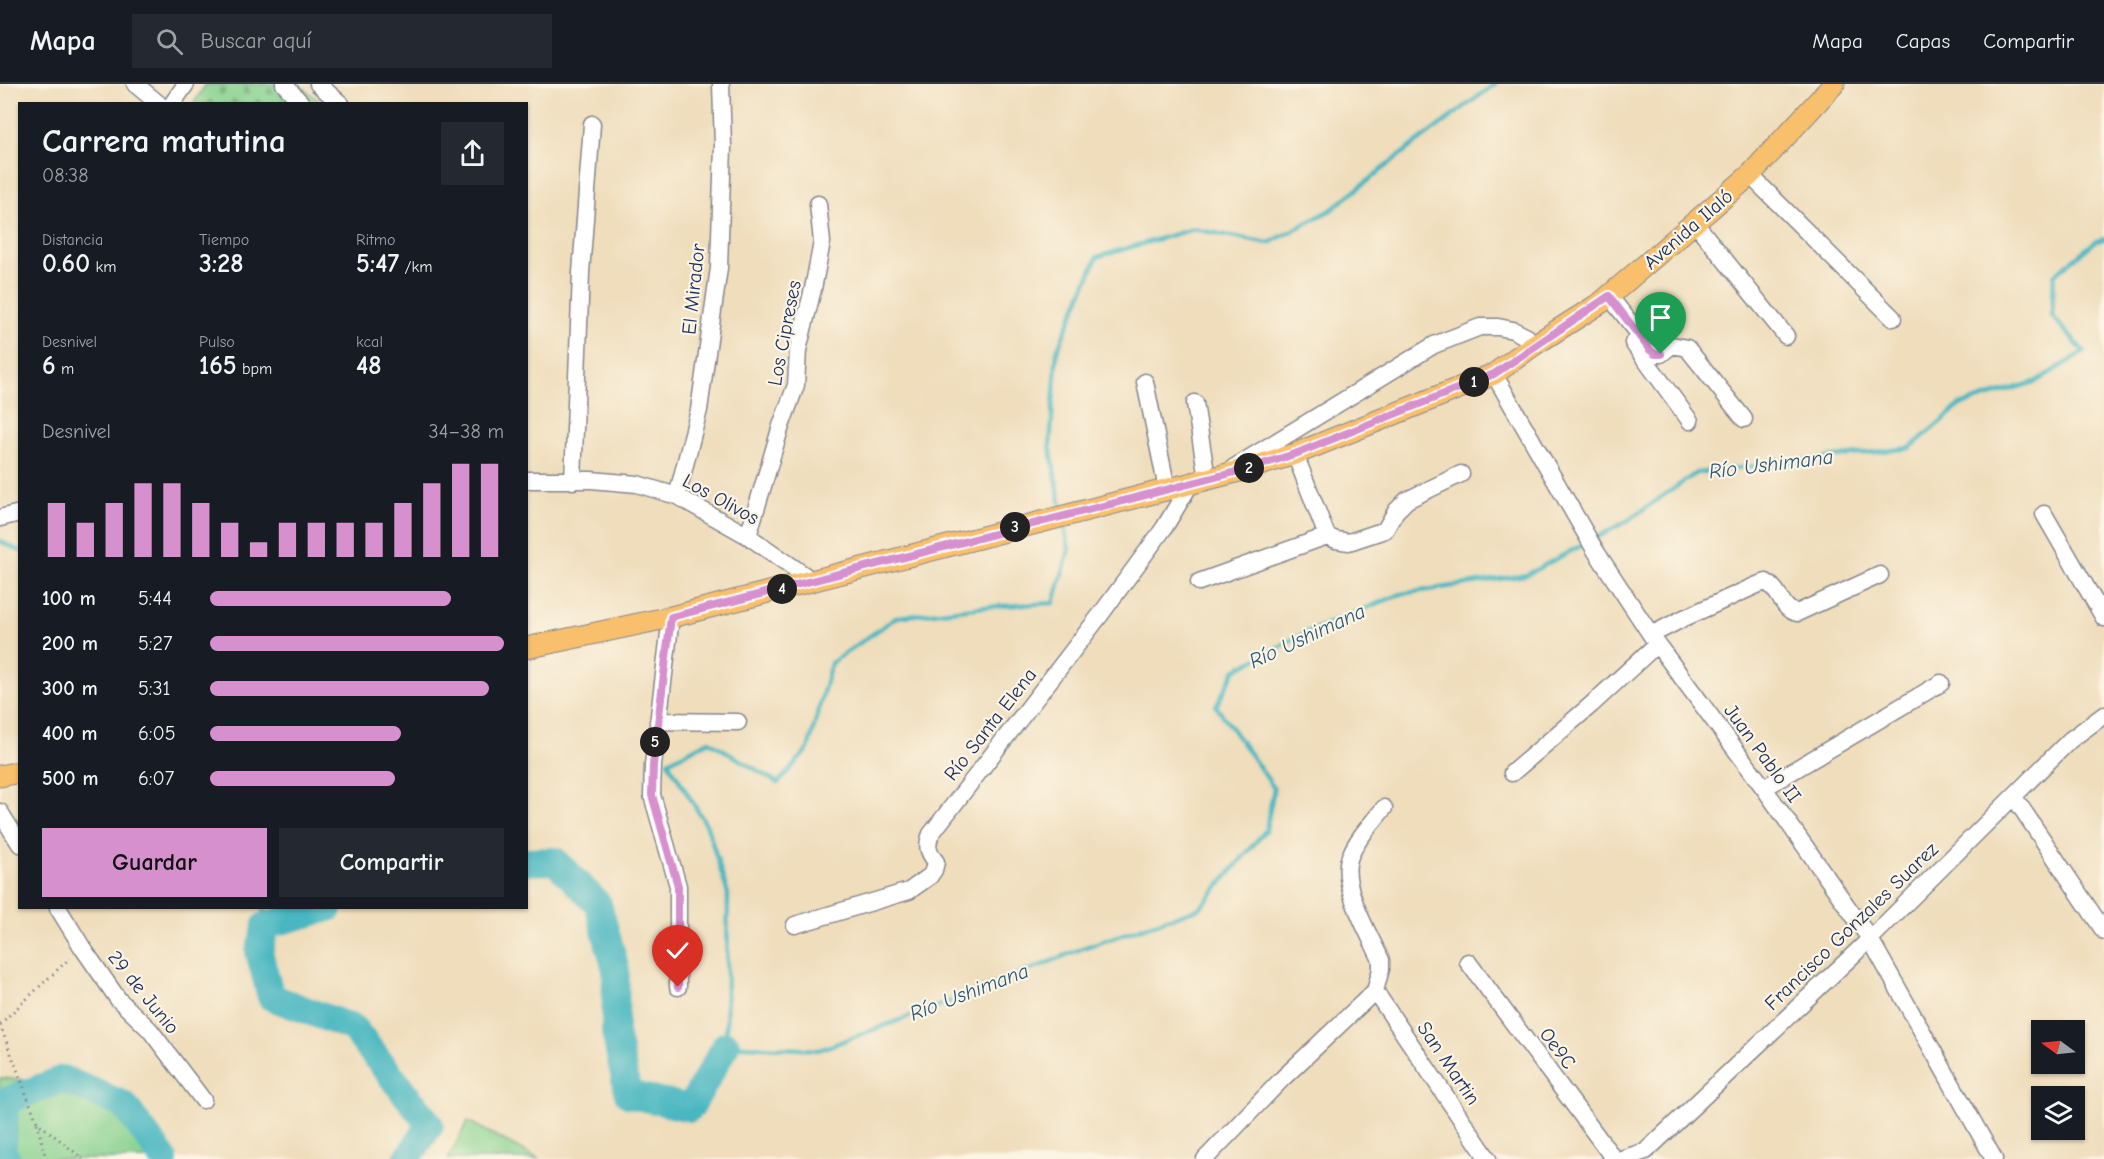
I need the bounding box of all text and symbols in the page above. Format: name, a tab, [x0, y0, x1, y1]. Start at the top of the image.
search box	[132, 14, 552, 68]
text: Mapa	[30, 25, 96, 57]
icon: search	[153, 25, 186, 58]
text: Buscar aquí	[201, 28, 312, 54]
text: Mapa	[1812, 29, 1863, 53]
text: Capas	[1896, 29, 1950, 53]
text: Compartir	[1983, 29, 2074, 53]
text: Carrera matutina	[42, 122, 286, 160]
button: share	[441, 122, 504, 185]
text: 08:38	[42, 164, 89, 187]
street label: Avenida Ilaló	[1639, 185, 1737, 274]
text: Distancia	[42, 231, 103, 249]
text: Tiempo	[199, 231, 249, 249]
text: Ritmo	[356, 231, 395, 249]
street label: El Mirador	[677, 242, 710, 336]
text: 0.60	[42, 249, 90, 279]
text: 3:28	[199, 249, 243, 279]
text: 5:47	[356, 249, 399, 279]
text: km	[90, 258, 116, 276]
text: /km	[399, 258, 432, 276]
street label: Los Cipreses	[763, 279, 806, 388]
pin	[1635, 292, 1686, 354]
icon: arrive	[1644, 301, 1677, 334]
text: Desnivel	[42, 333, 97, 351]
text: Pulso	[199, 333, 235, 351]
text: kcal	[356, 333, 383, 351]
text: 6	[42, 351, 56, 381]
text: 165	[199, 351, 237, 381]
text: 48	[356, 351, 382, 381]
text: m	[56, 360, 74, 378]
text: bpm	[237, 360, 272, 378]
pin: 1	[1459, 367, 1489, 397]
text: 1	[1471, 373, 1477, 391]
text: Desnivel	[42, 420, 111, 443]
text: 34–38 m	[429, 420, 504, 443]
water label: Río Ushimana	[1707, 444, 1835, 484]
pin: 2	[1234, 453, 1264, 483]
text: 2	[1245, 459, 1253, 477]
street label: Los Olivos	[679, 469, 763, 530]
pin: 3	[1000, 512, 1030, 542]
text: 3	[1011, 518, 1019, 536]
pin: 4	[767, 574, 797, 604]
text: 4	[778, 580, 786, 598]
text: 100 m	[42, 587, 96, 610]
text: 5:44	[138, 587, 172, 610]
water label: Río Ushimana	[1245, 599, 1369, 673]
text: 200 m	[42, 632, 98, 655]
text: 5:27	[138, 632, 172, 655]
street label: Río Santa Elena	[939, 664, 1041, 785]
text: 300 m	[42, 677, 98, 700]
text: 5:31	[138, 677, 171, 700]
street label: Juan Pablo II	[1719, 700, 1806, 807]
text: 400 m	[42, 722, 97, 745]
text: 6:05	[138, 722, 175, 745]
pin: 5	[640, 727, 670, 757]
text: 5	[651, 733, 659, 751]
text: 500 m	[42, 767, 99, 790]
text: 6:07	[138, 767, 174, 790]
button: Guardar	[42, 828, 267, 897]
button: Compartir	[279, 828, 504, 897]
street label: Francisco Gonzales Suarez	[1760, 837, 1943, 1015]
pin	[652, 925, 703, 987]
icon: check	[661, 934, 694, 967]
street label: 29 de Junio	[103, 946, 184, 1039]
water label: Río Ushimana	[906, 958, 1032, 1026]
street label: San Martin	[1412, 1017, 1485, 1109]
north arrow	[2031, 1020, 2085, 1074]
map controls	[2031, 1020, 2085, 1140]
street label: Oe9C	[1535, 1023, 1581, 1074]
button: layers	[2031, 1086, 2085, 1140]

